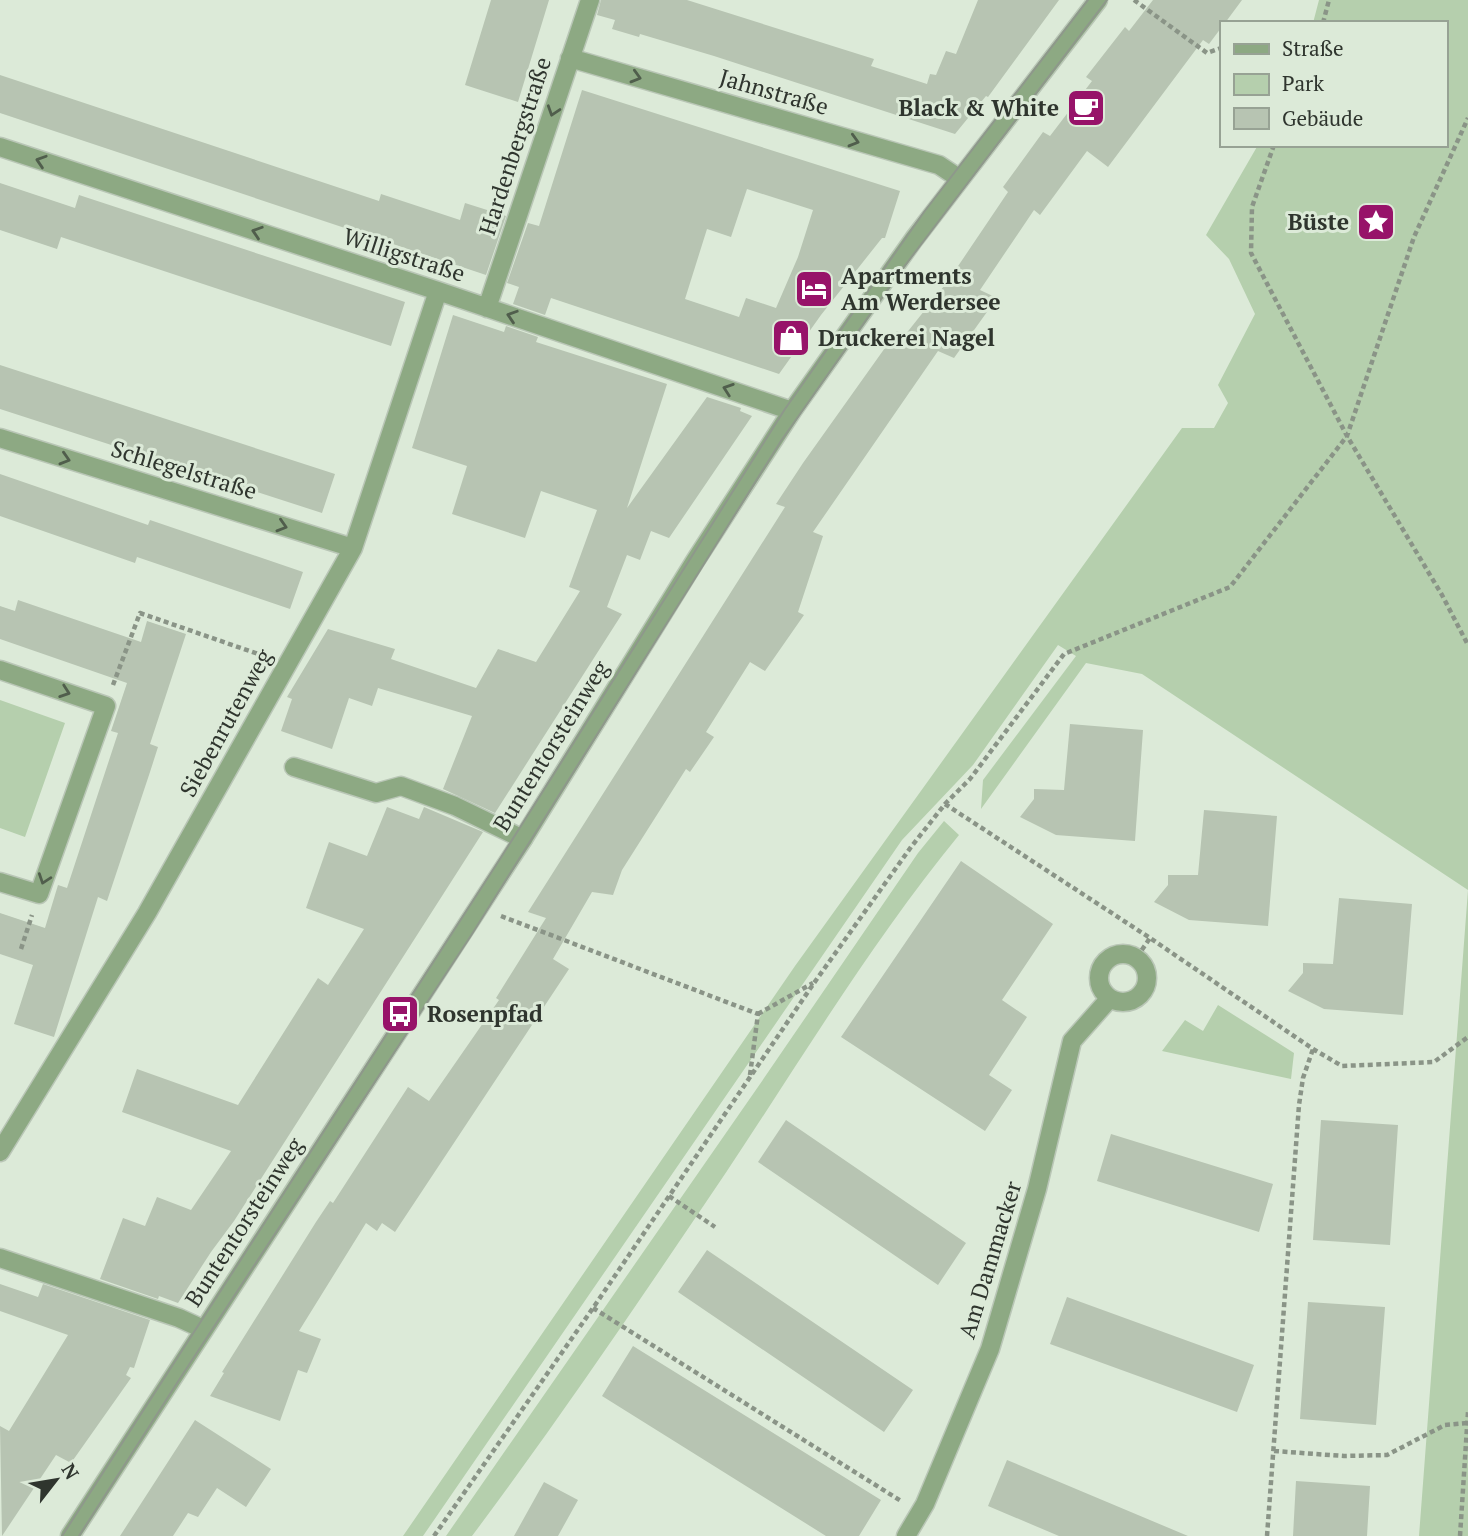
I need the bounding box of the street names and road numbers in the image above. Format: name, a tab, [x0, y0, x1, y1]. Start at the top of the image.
street label: Hardenbergstraße	[471, 53, 558, 239]
street label: Jahnstraße	[716, 61, 832, 122]
street label: Willigstraße	[339, 220, 469, 289]
street label: Schlegelstraße	[108, 433, 261, 506]
street label: Siebenrutenweg	[172, 643, 279, 802]
street label: Buntentorsteinweg	[486, 654, 616, 837]
street label: Buntentorsteinweg	[177, 1130, 310, 1312]
street label: Am Dammacker	[951, 1177, 1028, 1342]

